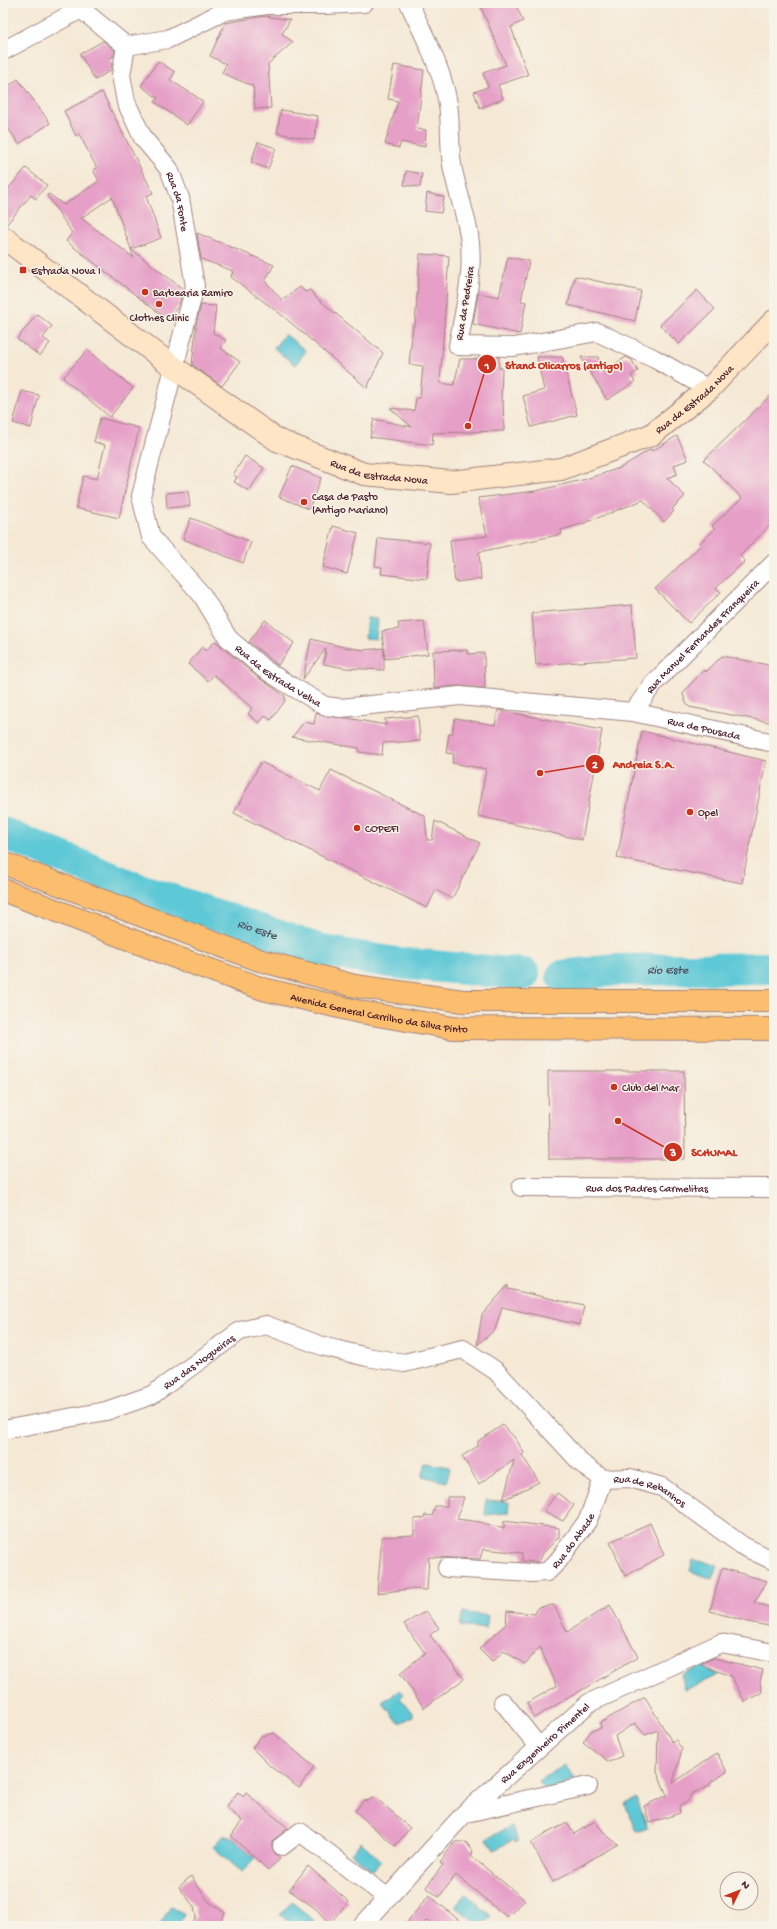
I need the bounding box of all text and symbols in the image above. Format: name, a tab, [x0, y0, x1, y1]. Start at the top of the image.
street label: Rua da Fonte	[163, 170, 190, 233]
street label: Rua da Pedreira	[454, 264, 478, 341]
marker: Estrada Nova I	[18, 265, 28, 275]
place label: Estrada Nova I	[31, 266, 101, 278]
marker: Barbearia Ramiro	[140, 287, 150, 297]
place label: Barbearia Ramiro	[152, 288, 233, 300]
marker: Clothes Clinic	[154, 299, 164, 309]
place label: Clothes Clinic	[130, 313, 190, 325]
callout: Stand Olicarros (antigo)	[477, 352, 631, 376]
text: 1	[484, 360, 490, 374]
text: Stand Olicarros (antigo)	[505, 360, 623, 374]
street label: Rua da Estrada Nova	[654, 363, 737, 437]
street label: Rua da Estrada Nova	[328, 457, 429, 488]
place label: Casa de Pasto (Antigo Mariano)	[312, 492, 388, 517]
marker: Casa de Pasto (Antigo Mariano)	[299, 497, 309, 507]
street label: Rua Manuel Fernandes Franqueira	[644, 577, 763, 696]
street label: Rua da Estrada Velha	[232, 643, 324, 711]
street label: Rua de Pousada	[666, 716, 742, 744]
callout: Andreia S.A.	[585, 752, 683, 776]
text: 2	[592, 759, 598, 773]
text: Andreia S.A.	[612, 759, 675, 773]
marker: Opel	[685, 807, 695, 817]
place label: Opel	[698, 808, 719, 820]
marker: COPEFI	[352, 823, 362, 833]
place label: COPEFI	[365, 824, 399, 836]
water label: Rio Este	[235, 918, 279, 944]
water label: Rio Este	[647, 964, 689, 979]
street label: Avenida General Carrilho da Silva Pinto	[289, 992, 468, 1036]
marker: Club del Mar	[609, 1082, 619, 1092]
place label: Club del Mar	[622, 1083, 680, 1095]
callout: SCHUMAL	[663, 1140, 745, 1164]
text: 3	[669, 1147, 676, 1161]
text: SCHUMAL	[691, 1147, 738, 1161]
street label: Rua dos Padres Carmelitas	[586, 1183, 709, 1196]
street label: Rua das Nogueiras	[162, 1332, 239, 1393]
street label: Rua de Rebanhos	[613, 1474, 688, 1511]
street label: Rua do Abade	[550, 1512, 598, 1572]
street label: Rua Engenheiro Pimentel	[499, 1701, 593, 1787]
north arrow	[719, 1871, 759, 1911]
text: N	[738, 1879, 752, 1892]

